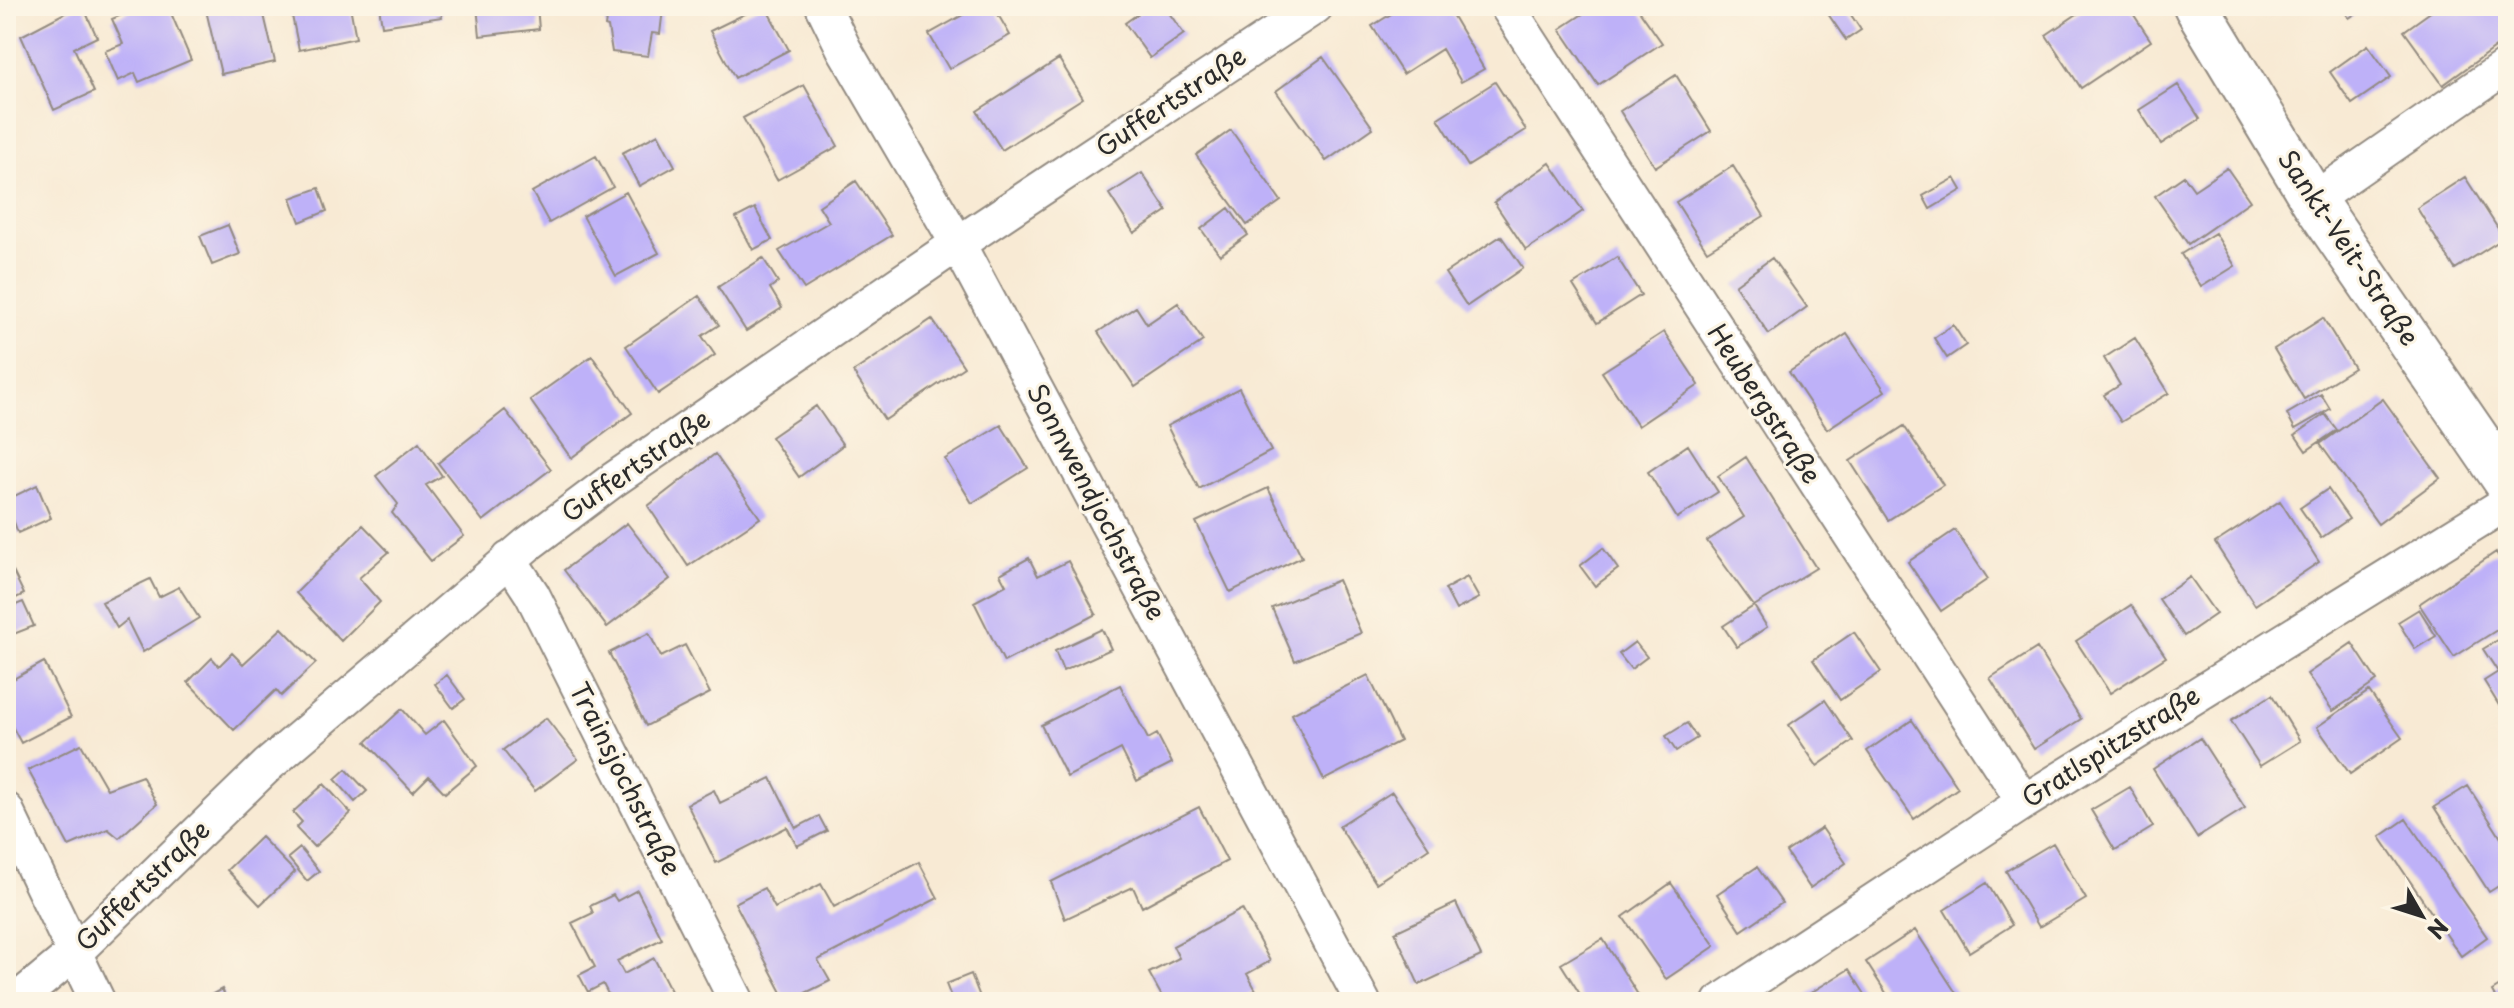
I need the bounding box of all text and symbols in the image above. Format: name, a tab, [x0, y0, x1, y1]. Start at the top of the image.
street label: Guffertstraße	[1087, 36, 1253, 166]
street label: Sankt-Veit-Straße	[2269, 141, 2430, 353]
street label: Heubergstraße	[1699, 315, 1832, 491]
street label: Sonnwendjochstraße	[1018, 376, 1176, 627]
street label: Guffertstraße	[552, 399, 718, 531]
street label: Trainsjochstraße	[561, 675, 692, 882]
street label: Gratlspitzstraße	[2014, 675, 2207, 816]
street label: Guffertstraße	[66, 810, 218, 960]
north arrow	[2382, 876, 2462, 956]
text: N	[2420, 912, 2457, 947]

